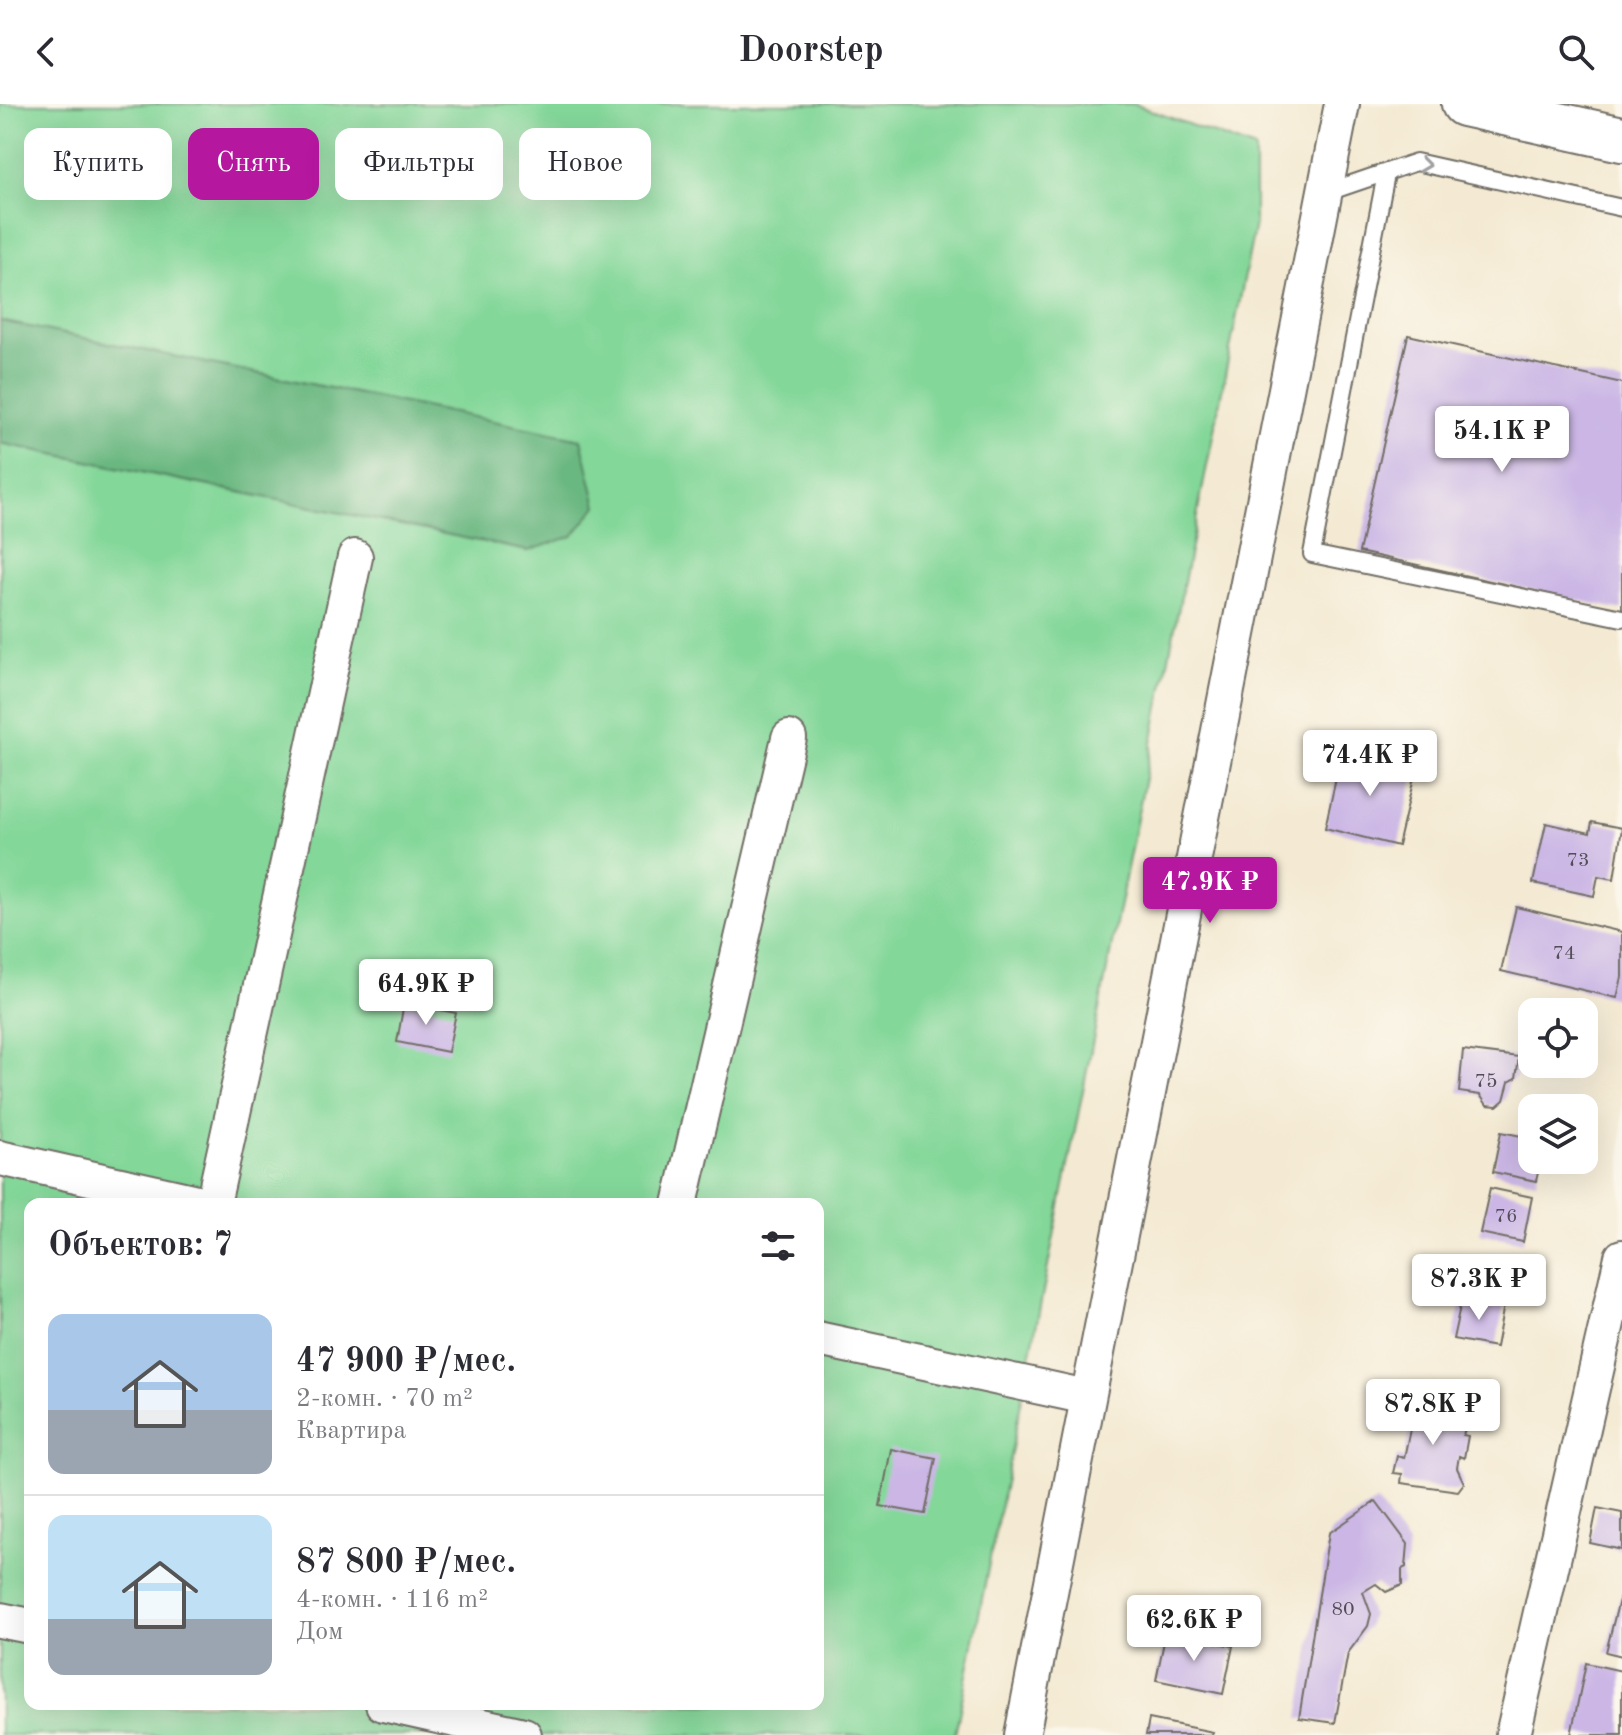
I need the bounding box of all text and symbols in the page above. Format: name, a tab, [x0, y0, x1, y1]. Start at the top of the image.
icon: back	[24, 30, 68, 74]
icon: search	[1554, 30, 1598, 74]
text: Doorstep	[738, 34, 884, 70]
chip: Купить	[24, 128, 172, 200]
chip: Снять	[188, 128, 319, 200]
chip: Фильтры	[335, 128, 503, 200]
chip: Новое	[519, 128, 651, 200]
one-way arrow	[1418, 156, 1432, 173]
pin: 54.1K ₽	[1428, 406, 1576, 474]
text: 54.1K ₽	[1453, 419, 1551, 445]
pin: 74.4K ₽	[1296, 730, 1444, 798]
text: 74.4K ₽	[1321, 743, 1419, 769]
house number: 73	[1566, 851, 1590, 871]
pin: 47.9K ₽	[1136, 857, 1284, 925]
text: 47.9K ₽	[1161, 870, 1259, 896]
house number: 74	[1552, 944, 1576, 964]
pin: 64.9K ₽	[352, 959, 500, 1027]
text: 64.9K ₽	[377, 972, 475, 998]
map controls	[1518, 998, 1598, 1174]
button: locate	[1518, 998, 1598, 1078]
house number: 75	[1474, 1072, 1498, 1092]
button: layers	[1518, 1094, 1598, 1174]
house number: 76	[1494, 1207, 1518, 1227]
icon: filters	[756, 1224, 800, 1268]
text: Объектов: 7	[48, 1229, 233, 1263]
pin: 87.3K ₽	[1405, 1254, 1553, 1322]
text: 87.3K ₽	[1430, 1267, 1528, 1293]
text: 47 900 ₽/мес.	[296, 1345, 516, 1379]
icon: home	[112, 1346, 208, 1442]
pin: 87.8K ₽	[1359, 1379, 1507, 1447]
text: 2-комн. · 70 m²	[296, 1386, 473, 1412]
text: 87.8K ₽	[1384, 1392, 1482, 1418]
text: Квартира	[296, 1418, 406, 1444]
text: 87 800 ₽/мес.	[296, 1546, 516, 1580]
icon: home	[112, 1547, 208, 1643]
text: 4-комн. · 116 m²	[296, 1587, 488, 1613]
pin: 62.6K ₽	[1120, 1595, 1268, 1663]
house number: 80	[1331, 1600, 1355, 1620]
text: 62.6K ₽	[1145, 1608, 1243, 1634]
text: Дом	[296, 1619, 343, 1645]

